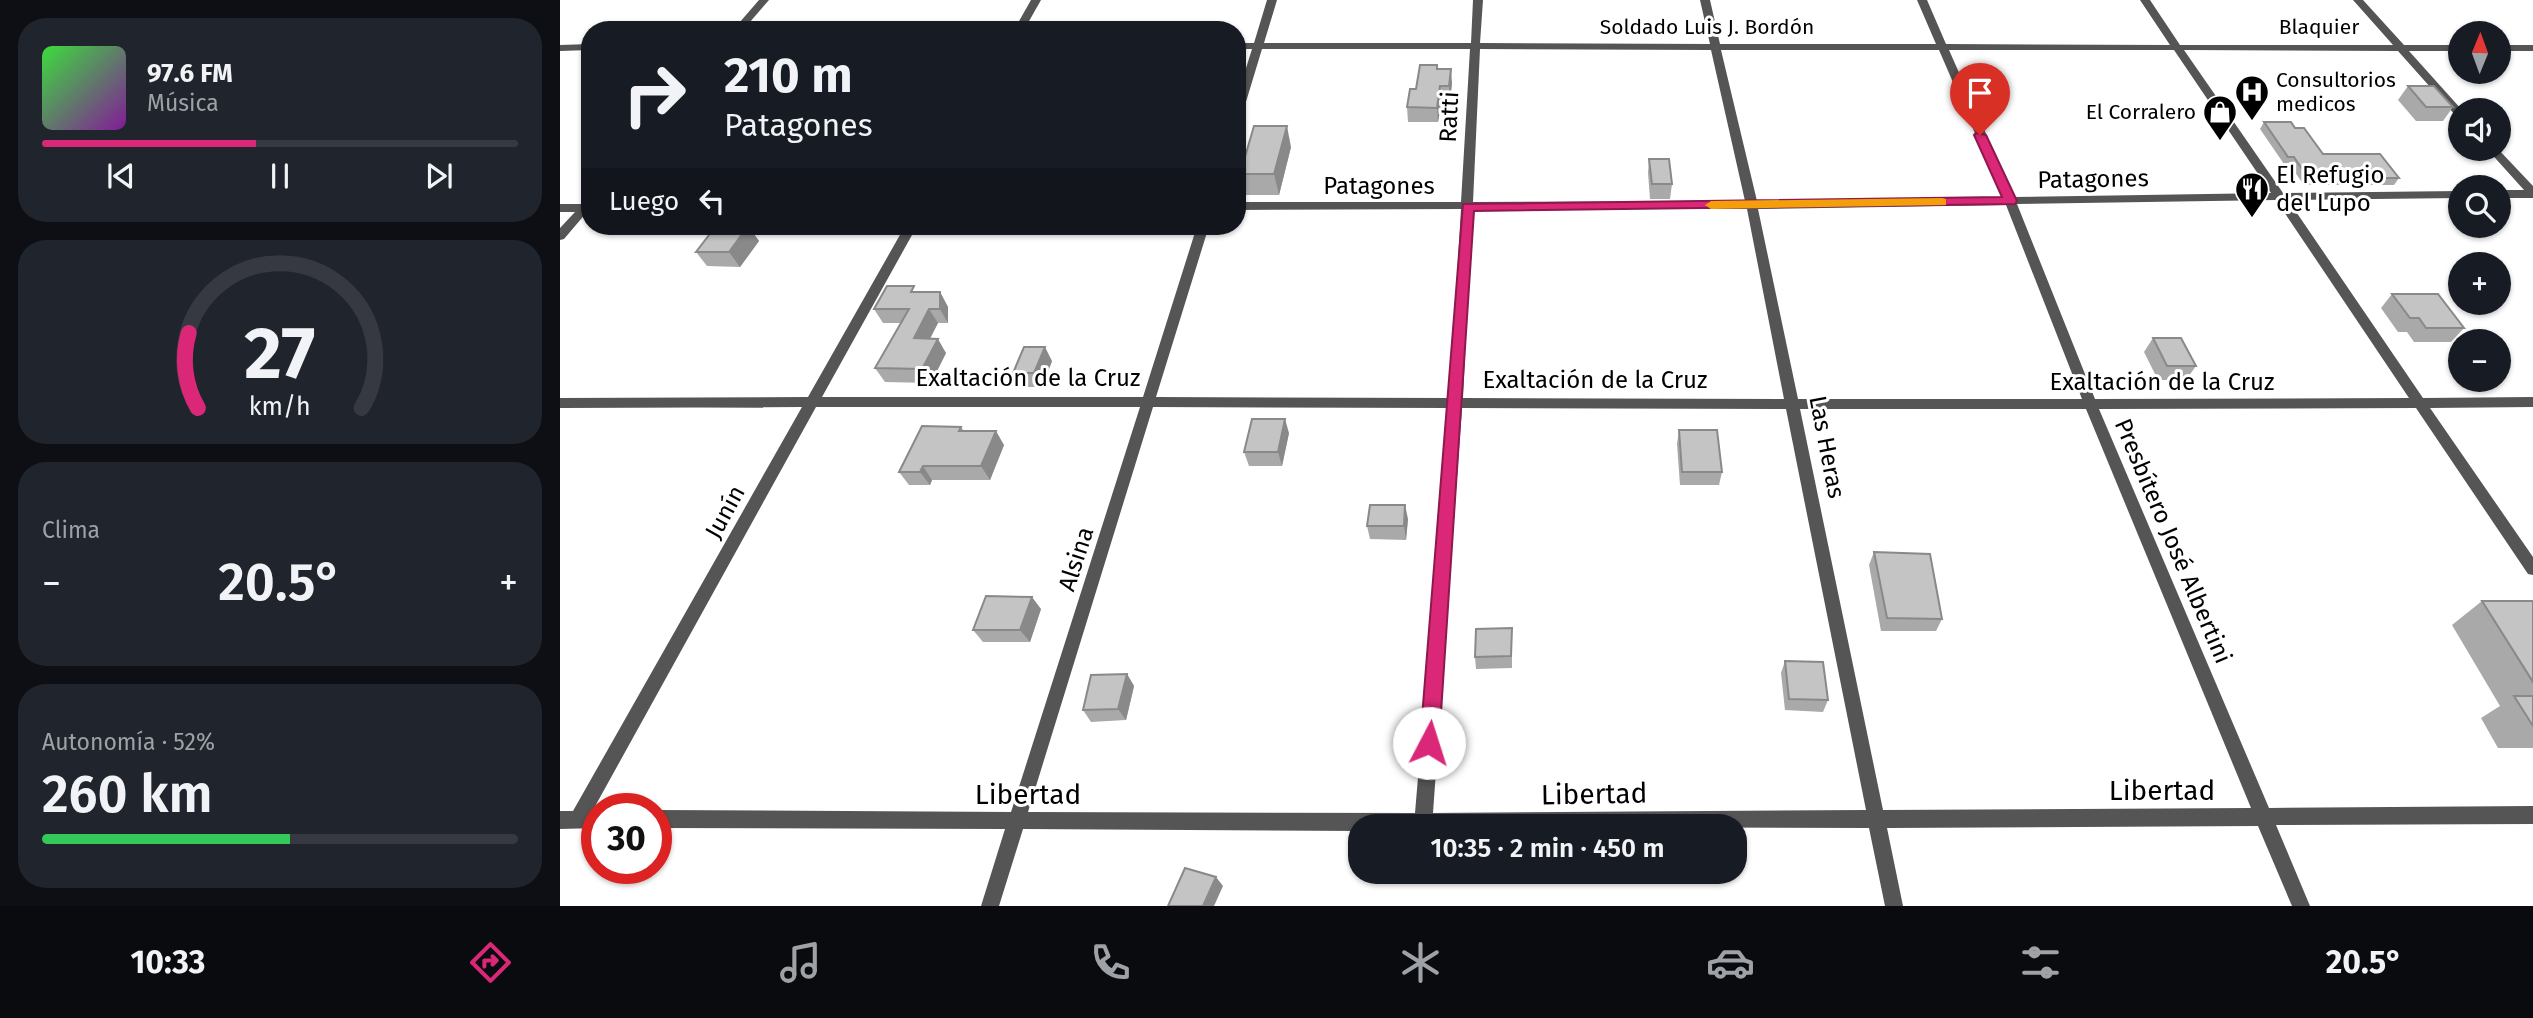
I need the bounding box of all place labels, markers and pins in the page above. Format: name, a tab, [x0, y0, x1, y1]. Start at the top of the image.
pin	[1950, 63, 2010, 135]
place label: Consultorios medicos	[2276, 67, 2396, 117]
hospital icon: Consultorios medicos	[2233, 73, 2271, 122]
shop icon: El Corralero	[2201, 93, 2239, 142]
place label: El Corralero	[2086, 99, 2196, 125]
place label: El Refugio del Lupo	[2276, 161, 2385, 217]
restaurant icon: El Refugio del Lupo	[2233, 170, 2271, 219]

